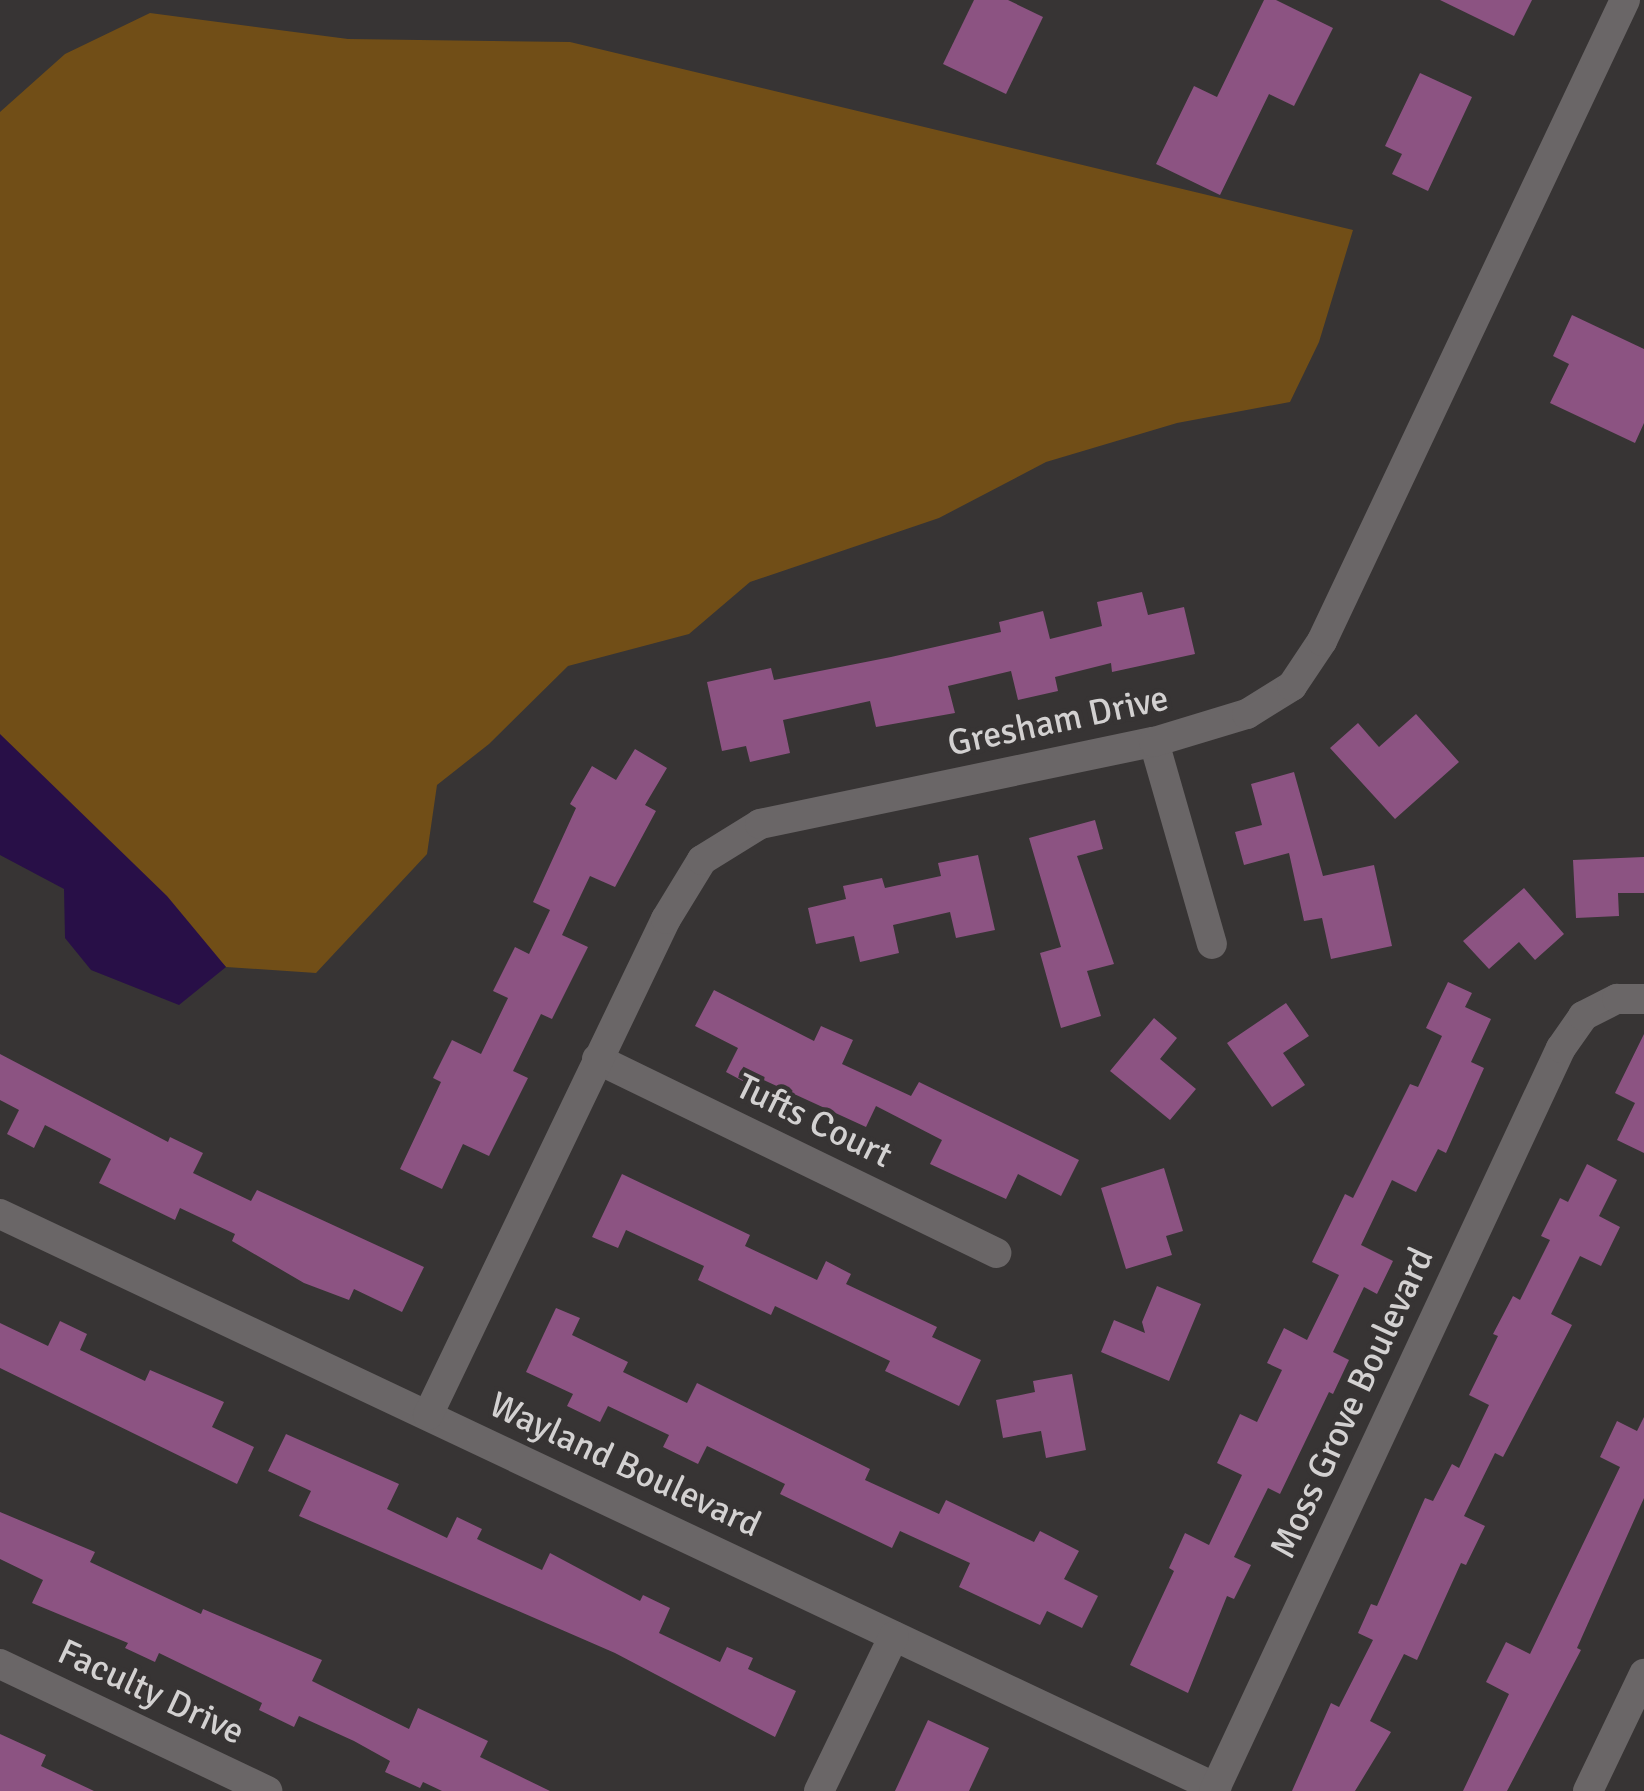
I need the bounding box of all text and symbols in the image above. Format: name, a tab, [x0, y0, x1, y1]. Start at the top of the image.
street label: Gresham Drive	[944, 677, 1172, 765]
street label: Tufts Court	[729, 1065, 899, 1177]
street label: Moss Grove Boulevard	[1261, 1241, 1443, 1565]
street label: Wayland Boulevard	[483, 1383, 767, 1547]
street label: Faculty Drive	[51, 1630, 251, 1754]

